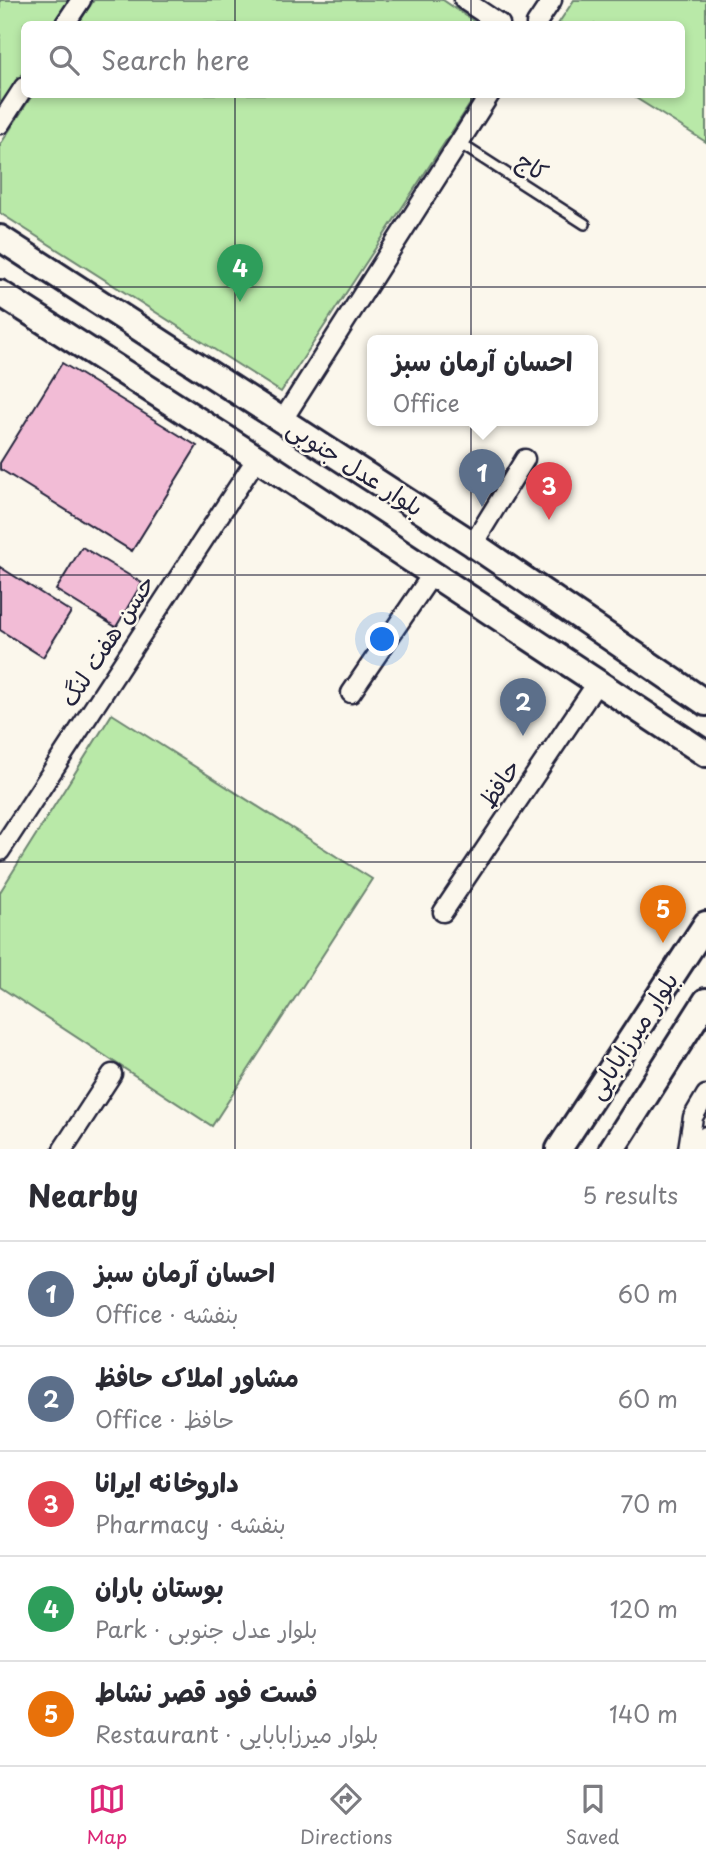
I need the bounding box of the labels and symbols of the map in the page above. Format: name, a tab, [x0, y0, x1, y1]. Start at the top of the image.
street label: کاج	[510, 142, 556, 189]
pin: 4	[217, 244, 263, 302]
street label: بلوار عدل جنوبی	[281, 409, 431, 524]
pin: 1	[459, 449, 505, 507]
pin: 3	[526, 462, 572, 520]
street label: حسن هفت لنگ	[50, 567, 163, 713]
your location	[365, 622, 399, 656]
pin: 2	[500, 678, 546, 736]
street label: حافظ	[469, 751, 528, 815]
pin: 5	[640, 885, 686, 943]
street label: بلوار میرزابابایی	[577, 964, 686, 1106]

